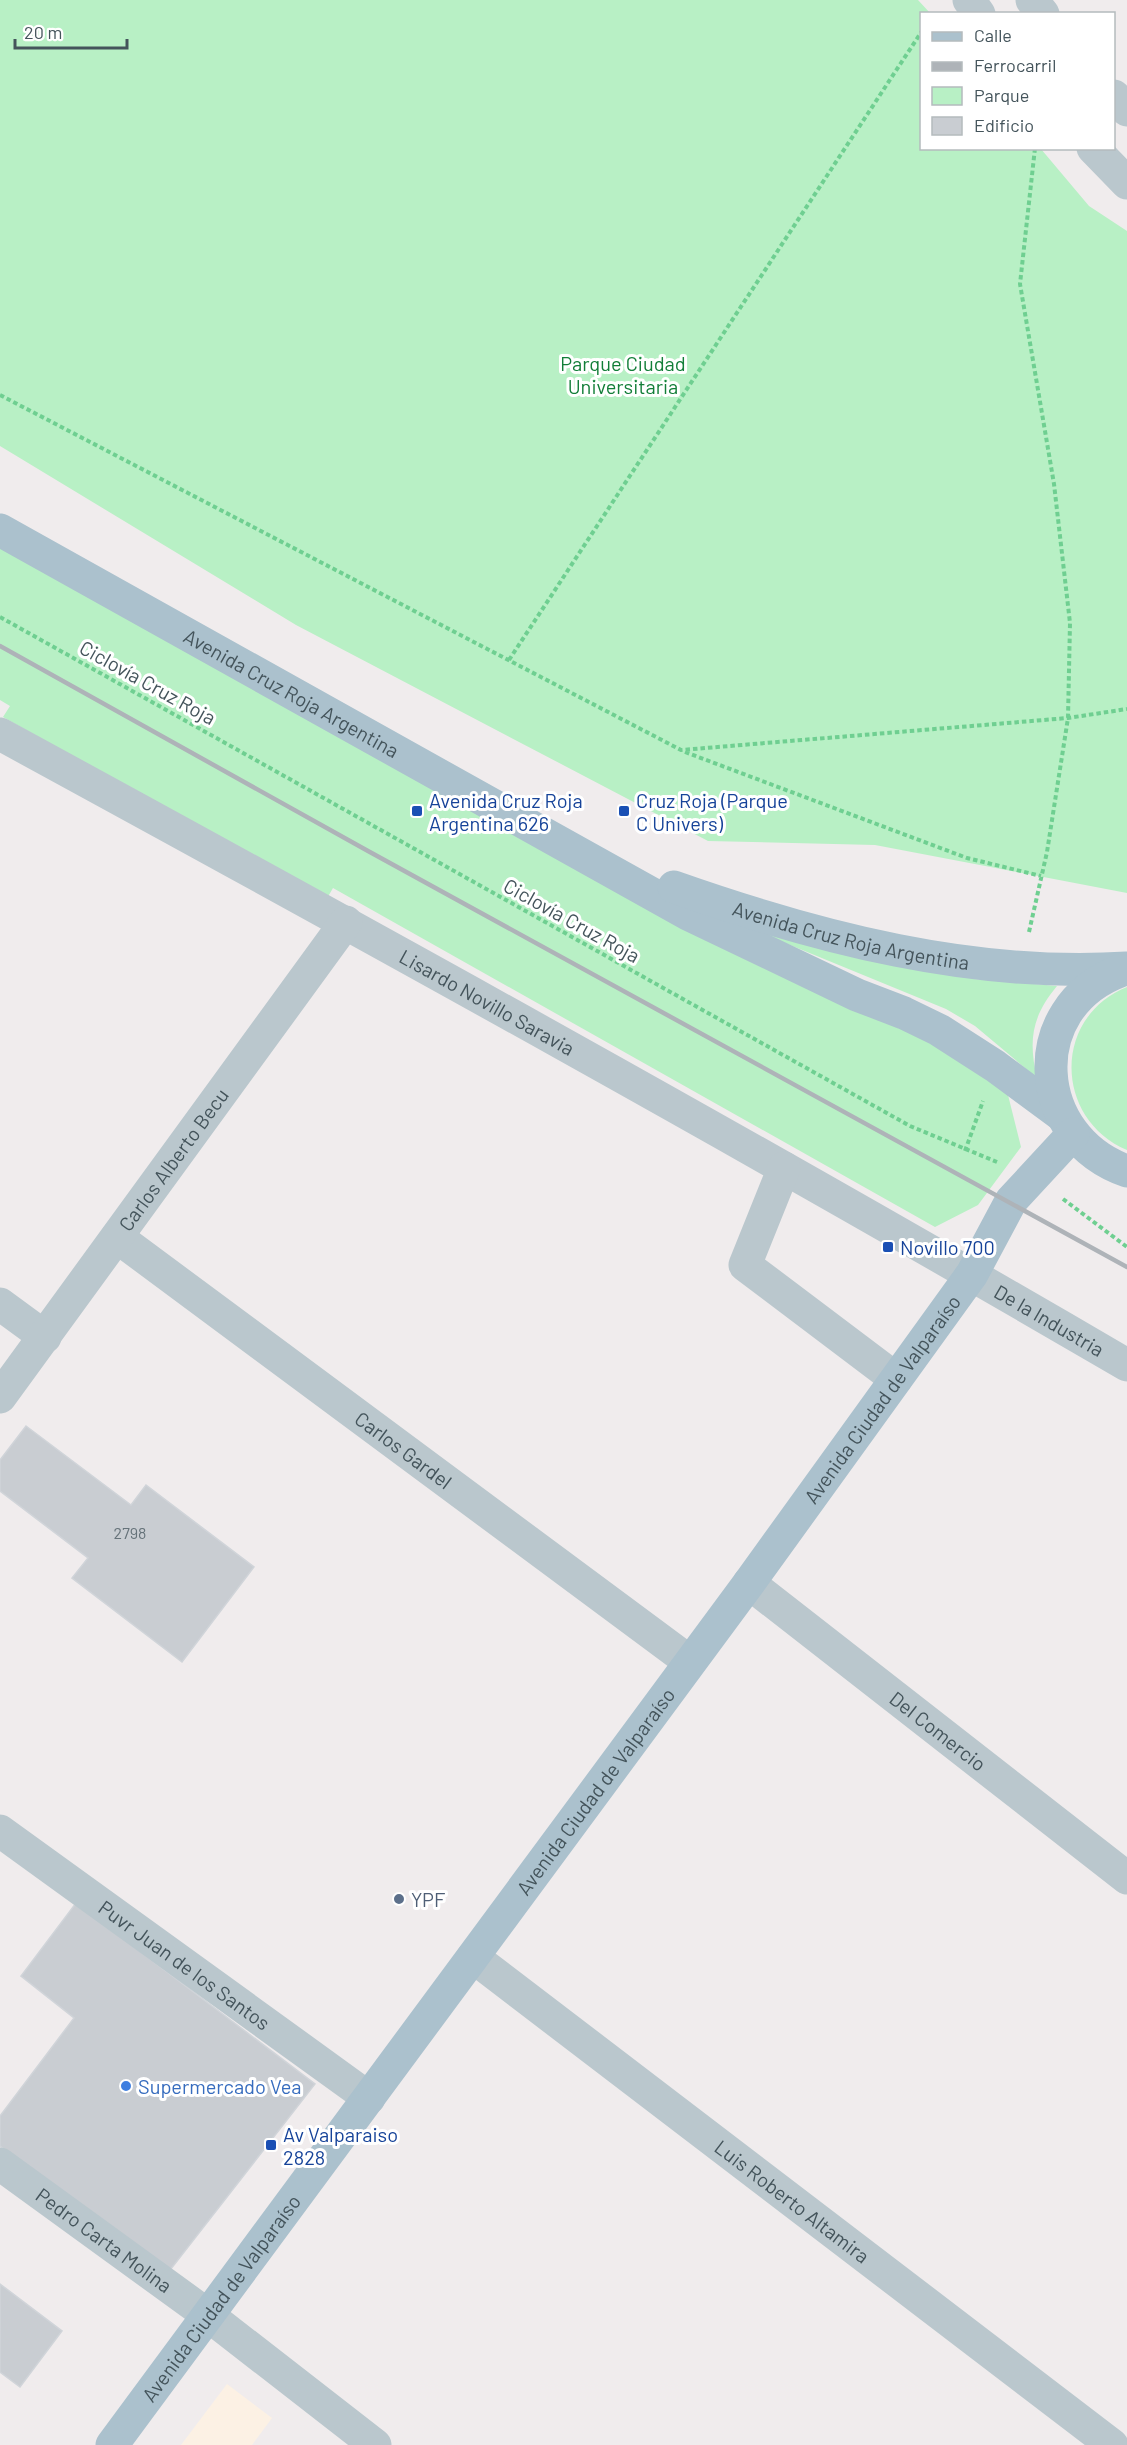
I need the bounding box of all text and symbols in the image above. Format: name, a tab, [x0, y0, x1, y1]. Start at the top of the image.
scale bar	[15, 12, 128, 50]
legend	[920, 12, 1115, 150]
text: 20 m	[24, 21, 62, 43]
text: Calle	[974, 24, 1012, 46]
text: Ferrocarril	[974, 54, 1056, 76]
text: Parque	[974, 84, 1029, 106]
text: Edificio	[974, 114, 1034, 136]
park label: Parque Ciudad Universitaria	[560, 351, 686, 398]
street label: Avenida Cruz Roja Argentina	[180, 623, 403, 762]
street label: Ciclovía Cruz Roja	[76, 635, 220, 729]
place label: Avenida Cruz Roja Argentina 626	[429, 788, 583, 835]
place label: Cruz Roja (Parque C Univers)	[636, 788, 788, 835]
marker: Avenida Cruz Roja Argentina 626	[410, 804, 424, 818]
marker: Cruz Roja (Parque C Univers)	[617, 804, 631, 818]
street label: Ciclovía Cruz Roja	[500, 873, 644, 967]
street label: Avenida Cruz Roja Argentina	[730, 896, 971, 974]
street label: Lisardo Novillo Saravia	[396, 944, 579, 1060]
street label: Carlos Alberto Becu	[113, 1083, 233, 1235]
place label: Novillo 700	[900, 1235, 995, 1259]
marker: Novillo 700	[881, 1240, 895, 1254]
street label: De la Industria	[990, 1279, 1109, 1361]
street label: Avenida Ciudad de Valparaíso	[799, 1290, 965, 1508]
street label: Carlos Gardel	[351, 1406, 457, 1493]
house number: 2798	[114, 1523, 146, 1542]
street label: Avenida Ciudad de Valparaíso	[511, 1683, 680, 1899]
street label: Del Comercio	[885, 1686, 991, 1776]
place label: YPF	[411, 1887, 445, 1911]
marker: YPF	[392, 1892, 406, 1906]
street label: Puvr Juan de los Santos	[94, 1895, 275, 2035]
place label: Supermercado Vea	[138, 2074, 302, 2098]
marker: Supermercado Vea	[119, 2079, 133, 2093]
place label: Av Valparaiso 2828	[283, 2122, 398, 2169]
street label: Luis Roberto Altamira	[710, 2134, 875, 2268]
marker: Av Valparaiso 2828	[264, 2138, 278, 2152]
street label: Pedro Carta Molina	[32, 2182, 177, 2297]
street label: Avenida Ciudad de Valparaíso	[136, 2190, 305, 2406]

